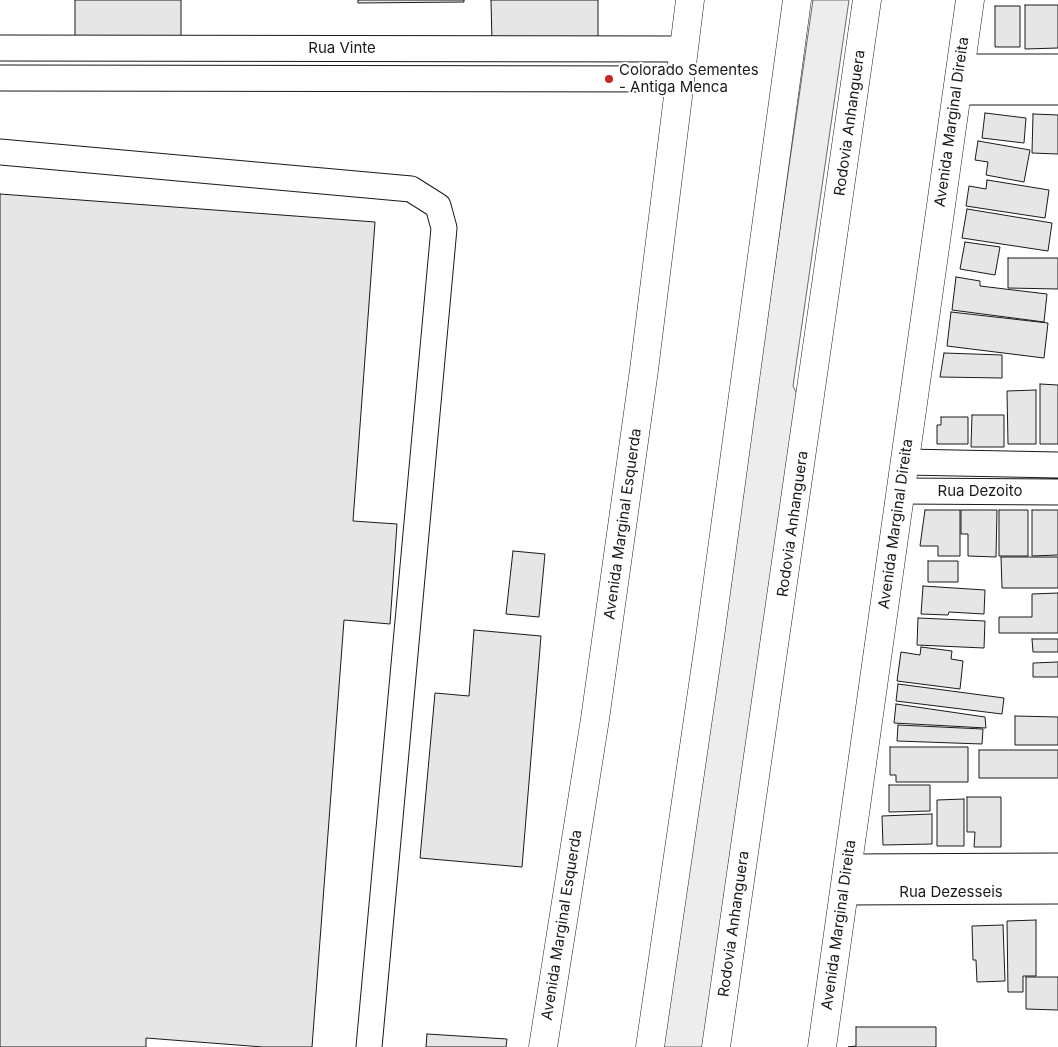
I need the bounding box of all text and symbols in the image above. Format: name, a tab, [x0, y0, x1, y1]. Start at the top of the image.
street label: Avenida Marginal Direita	[931, 36, 973, 208]
street label: Rua Vinte	[308, 39, 376, 57]
street label: Rodovia Anhanguera	[831, 49, 869, 197]
place label: Colorado Sementes - Antiga Menca	[619, 61, 759, 96]
marker: Colorado Sementes - Antiga Menca	[603, 73, 615, 85]
street label: Avenida Marginal Esquerda	[601, 427, 645, 621]
street label: Avenida Marginal Direita	[875, 438, 917, 610]
street label: Rodovia Anhanguera	[774, 450, 812, 598]
street label: Rua Dezoito	[938, 482, 1022, 500]
street label: Avenida Marginal Esquerda	[538, 828, 586, 1022]
street label: Avenida Marginal Direita	[818, 839, 860, 1011]
street label: Rodovia Anhanguera	[715, 850, 753, 998]
street label: Rua Dezesseis	[899, 883, 1003, 901]

